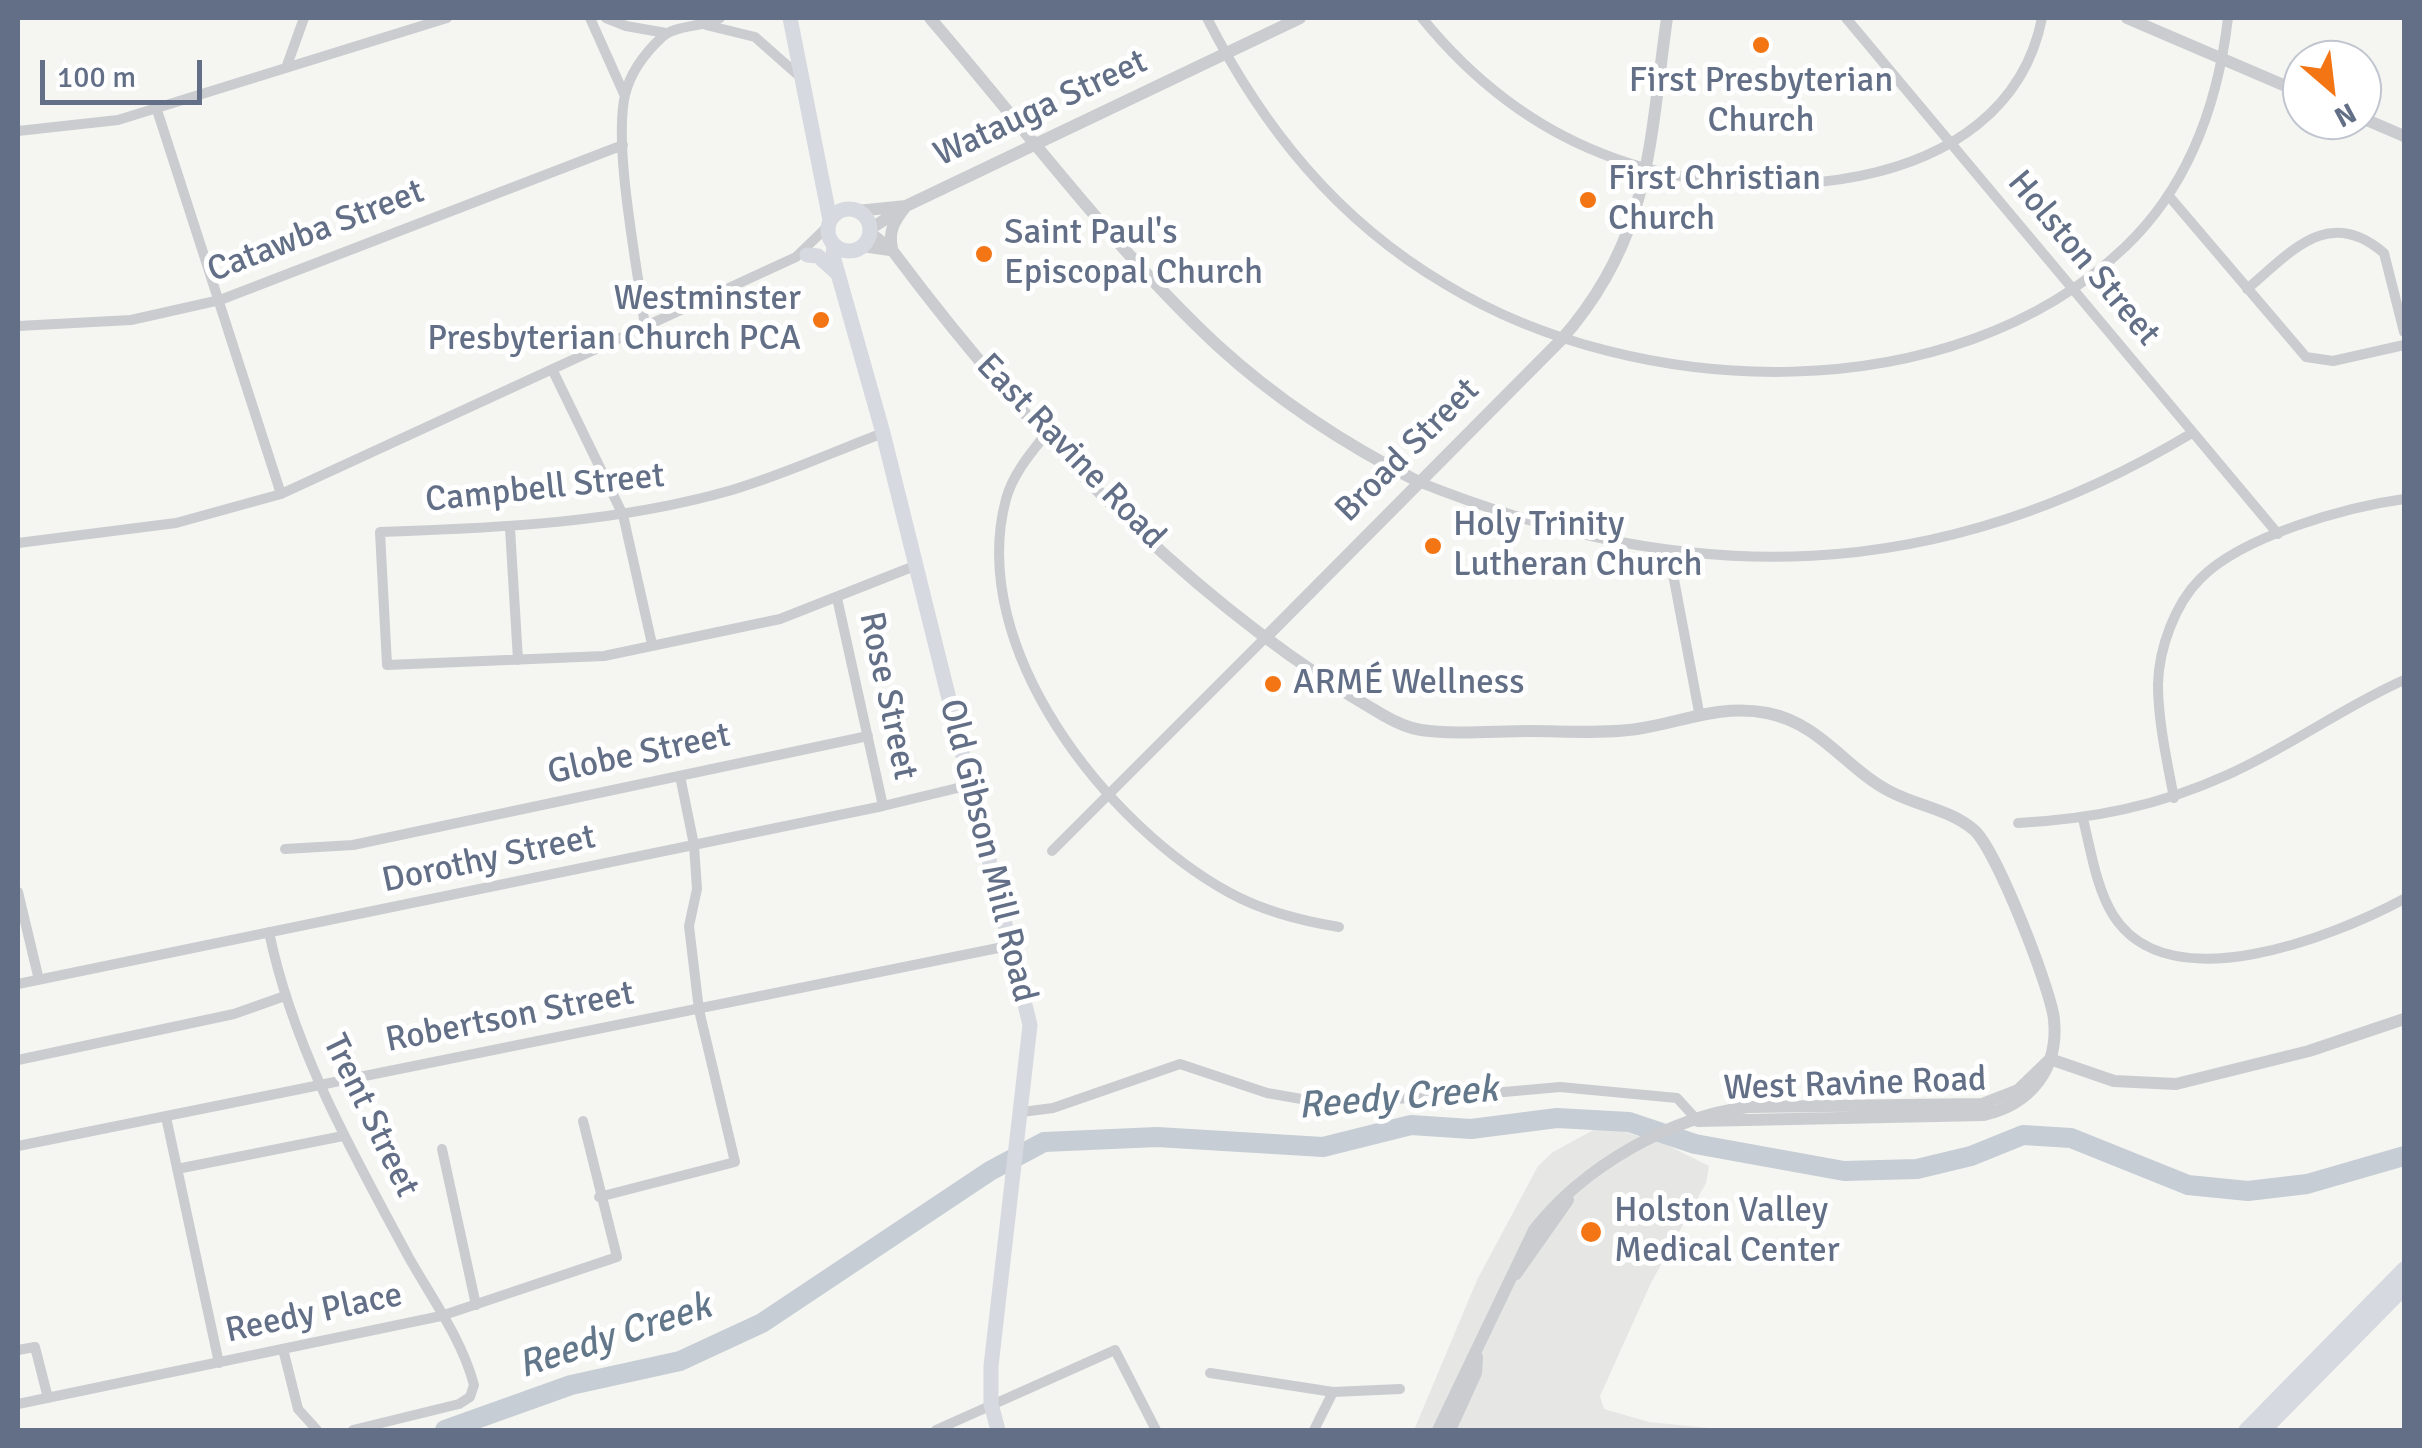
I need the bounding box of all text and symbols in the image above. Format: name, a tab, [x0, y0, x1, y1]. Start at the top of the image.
marker: First Presbyterian Church	[1750, 34, 1772, 56]
scale bar	[45, 40, 208, 102]
north arrow	[2282, 40, 2382, 140]
street label: Watauga Street	[928, 41, 1154, 177]
text: 100 m	[57, 59, 136, 96]
place label: First Presbyterian Church	[1629, 61, 1893, 143]
text: N	[2329, 95, 2362, 134]
place label: First Christian Church	[1608, 159, 1821, 241]
street label: Holston Street	[1998, 163, 2168, 355]
street label: Catawba Street	[202, 171, 430, 293]
marker: First Christian Church	[1577, 189, 1599, 211]
place label: Saint Paul's Episcopal Church	[1004, 213, 1263, 295]
marker: Saint Paul's Episcopal Church	[973, 243, 995, 265]
place label: Westminster Presbyterian Church PCA	[427, 279, 801, 361]
marker: Westminster Presbyterian Church PCA	[810, 309, 832, 331]
street label: East Ravine Road	[966, 346, 1174, 558]
street label: Broad Street	[1327, 370, 1489, 532]
street label: Campbell Street	[423, 456, 667, 522]
place label: Holy Trinity Lutheran Church	[1453, 505, 1703, 587]
marker: Holy Trinity Lutheran Church	[1422, 535, 1444, 557]
street label: Rose Street	[849, 608, 925, 784]
place label: ARMÉ Wellness	[1293, 663, 1524, 705]
marker: ARMÉ Wellness	[1262, 673, 1284, 695]
street label: Old Gibson Mill Road	[929, 695, 1045, 1007]
street label: Globe Street	[544, 715, 734, 795]
street label: Dorothy Street	[379, 817, 599, 903]
street label: Robertson Street	[382, 973, 638, 1063]
street label: Trent Street	[313, 1028, 427, 1204]
street label: West Ravine Road	[1723, 1059, 1987, 1111]
water label: Reedy Creek	[1296, 1068, 1500, 1130]
place label: Holston Valley Medical Center	[1614, 1191, 1840, 1273]
marker: Holston Valley Medical Center	[1578, 1219, 1604, 1245]
street label: Reedy Place	[222, 1275, 406, 1353]
water label: Reedy Creek	[513, 1284, 717, 1390]

